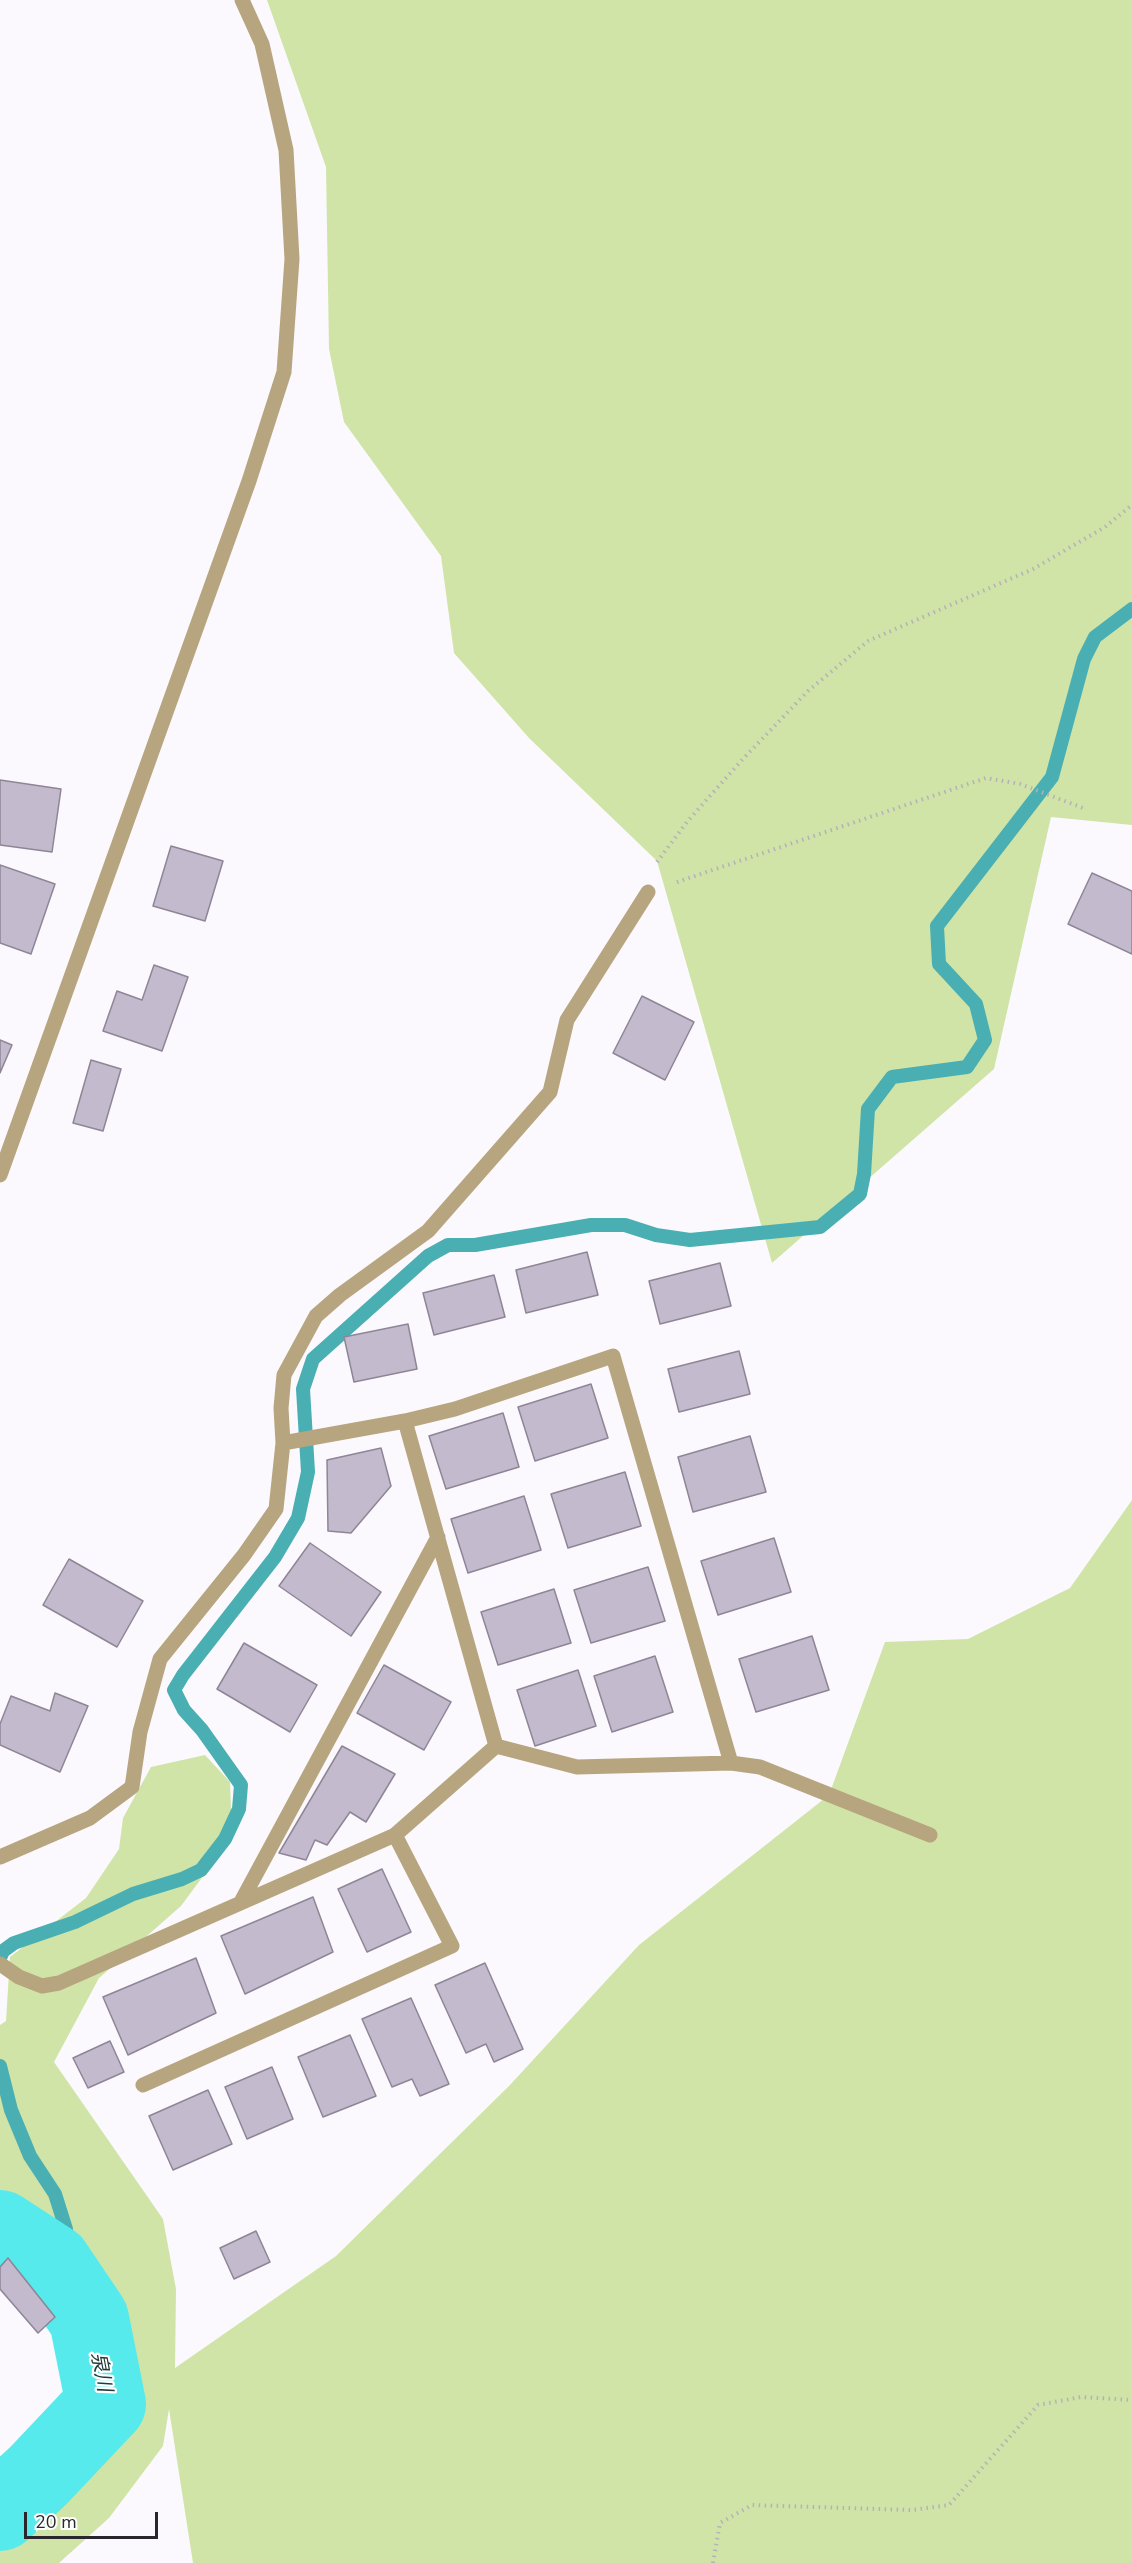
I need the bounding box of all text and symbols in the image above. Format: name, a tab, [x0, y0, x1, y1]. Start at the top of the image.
water label: 泉川	[84, 2350, 116, 2394]
scale bar	[27, 2500, 160, 2538]
text: 20 m	[35, 2510, 77, 2534]

